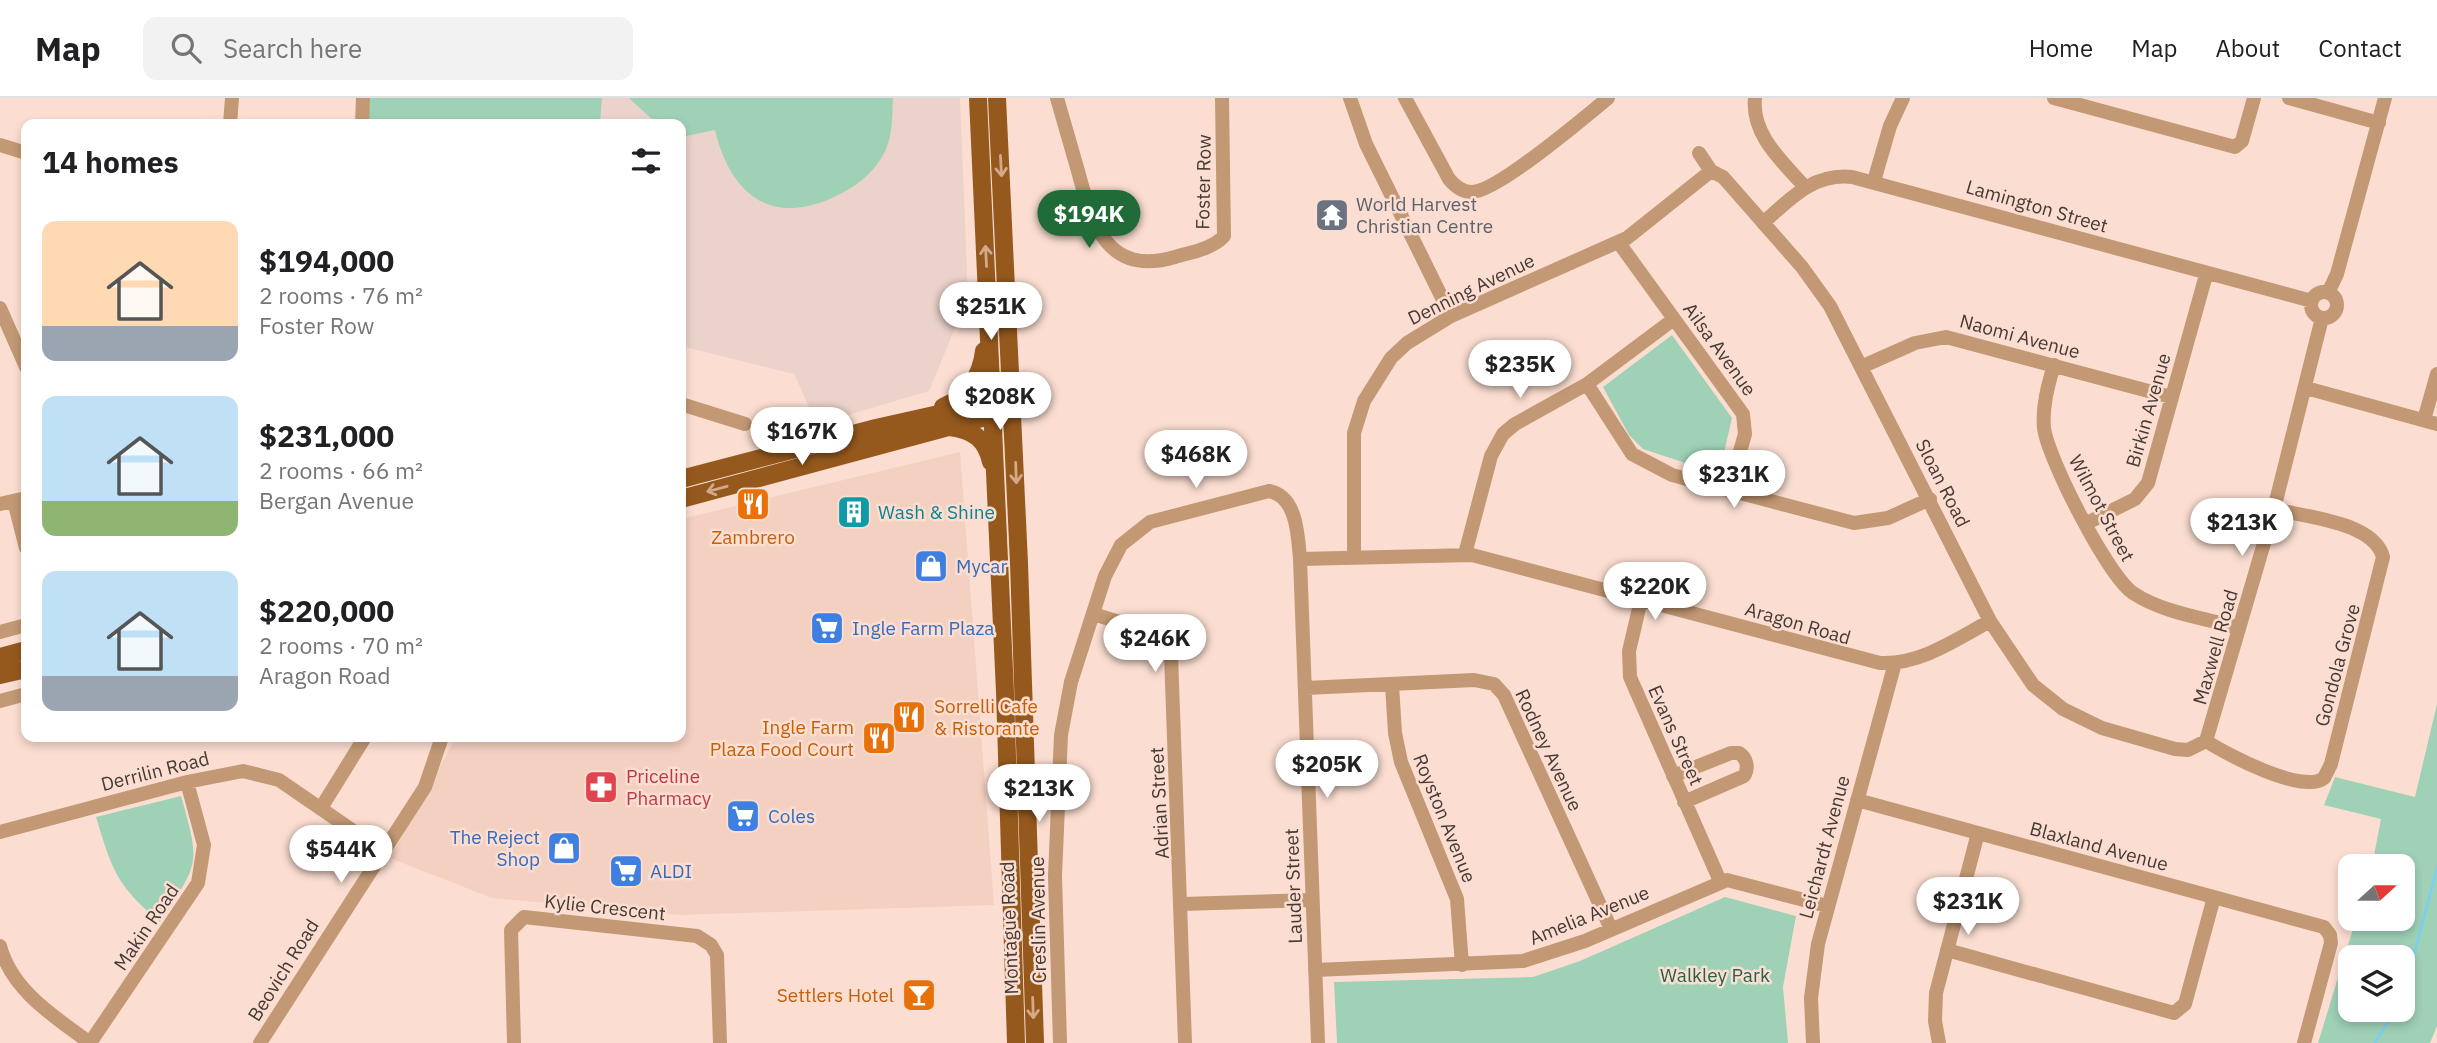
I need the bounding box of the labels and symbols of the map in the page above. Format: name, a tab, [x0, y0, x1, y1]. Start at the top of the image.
street label: Foster Row	[1190, 134, 1216, 230]
one-way arrow	[995, 154, 1008, 177]
street label: Lamington Street	[1963, 174, 2111, 238]
pin: $194K	[1040, 190, 1138, 250]
place label: World Harvest Christian Centre	[1356, 192, 1493, 238]
temple icon: World Harvest Christian Centre	[1313, 196, 1351, 234]
one-way arrow	[979, 245, 992, 268]
street label: Denning Avenue	[1404, 248, 1538, 330]
pin: $251K	[942, 282, 1040, 342]
street label: Ailsa Avenue	[1678, 298, 1762, 400]
street label: Naomi Avenue	[1957, 308, 2083, 364]
pin: $235K	[1471, 341, 1569, 400]
street label: Birkin Avenue	[2120, 350, 2176, 470]
pin: $208K	[951, 372, 1049, 432]
pin: $167K	[753, 408, 851, 467]
pin: $468K	[1147, 430, 1245, 490]
street label: Sloan Road	[1911, 435, 1975, 531]
pin: $231K	[1685, 450, 1783, 510]
street label: Wilmot Street	[2064, 451, 2140, 565]
one-way arrow	[1009, 461, 1022, 484]
one-way arrow	[706, 483, 729, 496]
restaurant icon: Zambrero	[734, 485, 772, 523]
building icon: Wash & Shine	[835, 493, 873, 531]
pin: $213K	[2193, 498, 2291, 558]
place label: Wash & Shine	[878, 500, 995, 524]
place label: Zambrero	[711, 525, 795, 549]
shop icon: Mycar	[912, 547, 950, 585]
place label: Mycar	[956, 554, 1008, 578]
pin: $220K	[1606, 562, 1704, 622]
street label: Maxwell Road	[2187, 587, 2243, 707]
street label: Aragon Road	[1742, 596, 1854, 650]
street label: Gondola Grove	[2309, 601, 2365, 729]
supermarket icon: Ingle Farm Plaza	[808, 609, 846, 647]
pin: $246K	[1106, 614, 1204, 674]
place label: Ingle Farm Plaza	[852, 616, 994, 640]
street label: Evans Street	[1643, 681, 1709, 789]
street label: Rodney Avenue	[1510, 685, 1588, 815]
place label: Sorrelli Cafe & Ristorante	[934, 694, 1040, 740]
restaurant icon: Sorrelli Cafe & Ristorante	[890, 698, 928, 736]
place label: Ingle Farm Plaza Food Court	[710, 715, 854, 761]
restaurant icon: Ingle Farm Plaza Food Court	[860, 719, 898, 757]
pin: $205K	[1278, 740, 1376, 800]
street label: Derrilin Road	[98, 746, 212, 796]
street label: Adrian Street	[1144, 746, 1174, 860]
street label: Royston Avenue	[1408, 750, 1482, 886]
place label: Priceline Pharmacy	[626, 764, 712, 810]
pin: $213K	[990, 764, 1088, 824]
pharmacy icon: Priceline Pharmacy	[582, 768, 620, 806]
street label: Leichardt Avenue	[1793, 773, 1855, 921]
supermarket icon: Coles	[724, 797, 762, 835]
place label: Coles	[768, 804, 815, 828]
street label: Blaxland Avenue	[2027, 816, 2171, 876]
place label: The Reject Shop	[450, 825, 540, 871]
pin: $544K	[292, 826, 390, 885]
street label: Lauder Street	[1279, 828, 1307, 944]
shop icon: The Reject Shop	[545, 829, 583, 867]
supermarket icon: ALDI	[607, 852, 645, 890]
north arrow	[2338, 854, 2415, 931]
street label: Creslin Avenue	[1025, 856, 1051, 984]
place label: ALDI	[650, 859, 692, 883]
street label: Montague Road	[995, 861, 1023, 995]
pin: $231K	[1919, 878, 2017, 937]
street label: Makin Road	[108, 879, 184, 975]
street label: Amelia Avenue	[1526, 880, 1652, 950]
street label: Kylie Crescent	[543, 889, 667, 925]
street label: Beovich Road	[242, 914, 324, 1026]
park label: Walkley Park	[1660, 963, 1770, 987]
bar icon: Settlers Hotel	[900, 976, 938, 1014]
place label: Settlers Hotel	[777, 983, 894, 1007]
one-way arrow	[1027, 996, 1040, 1019]

